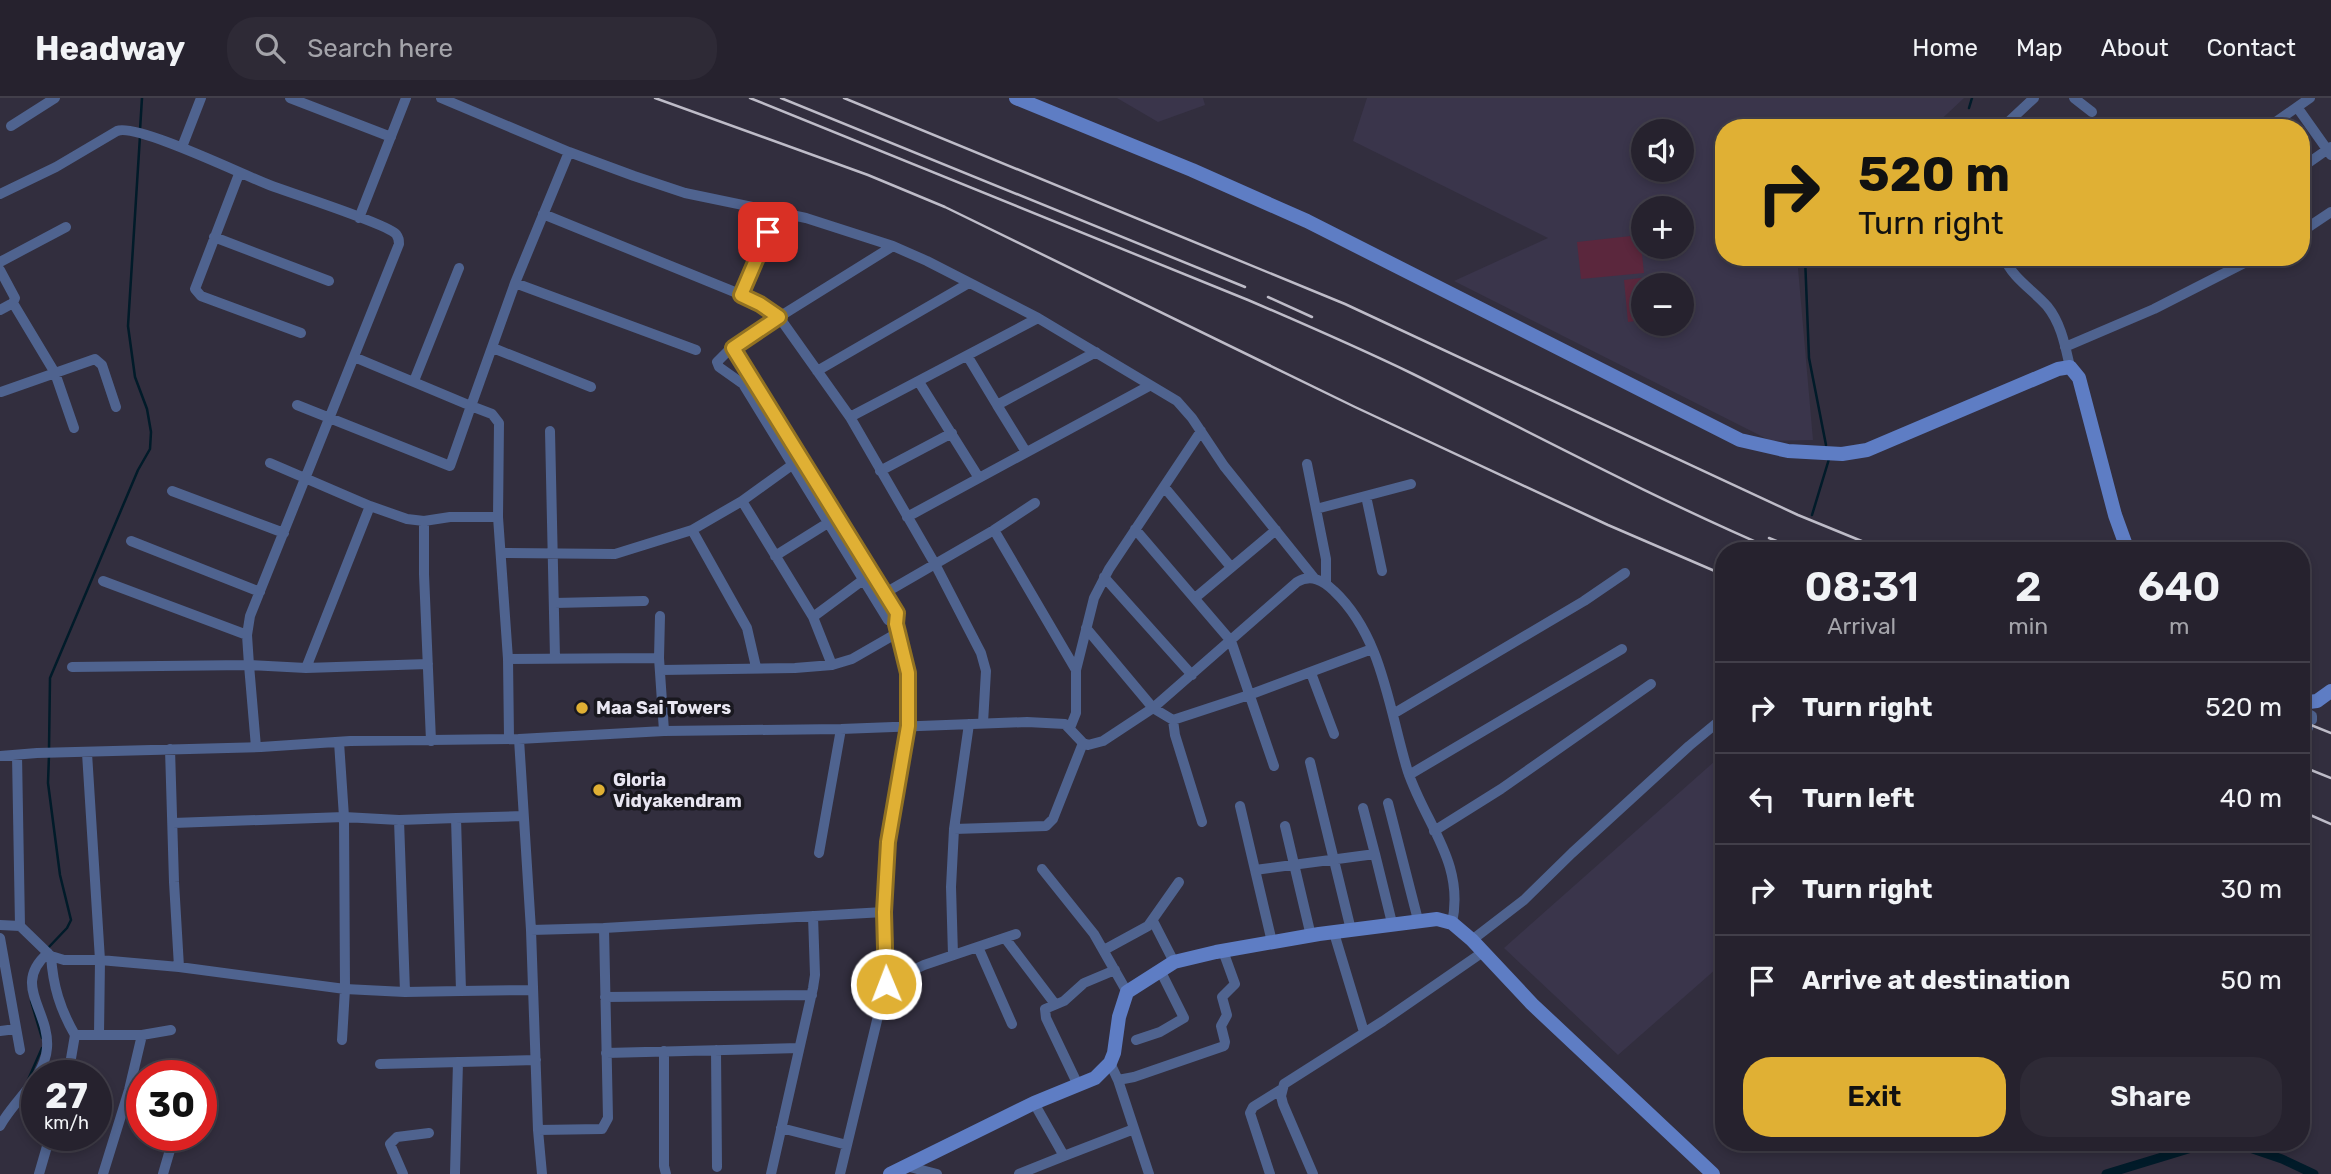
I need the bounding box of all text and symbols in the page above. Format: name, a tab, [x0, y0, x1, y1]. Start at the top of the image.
search box	[227, 17, 717, 80]
text: Headway	[35, 29, 185, 68]
icon: search	[251, 29, 289, 67]
text: Search here	[307, 33, 453, 64]
text: Home	[1912, 34, 1978, 62]
text: Map	[2016, 34, 2063, 62]
text: About	[2101, 34, 2169, 62]
text: Contact	[2207, 34, 2296, 62]
map controls	[1631, 119, 1694, 336]
button: sound	[1631, 119, 1694, 182]
text: 520 m	[1858, 145, 2010, 203]
icon: right	[1743, 147, 1834, 238]
button: +	[1631, 196, 1694, 259]
pin	[738, 202, 798, 262]
text: Turn right	[1858, 204, 2003, 242]
icon: arrive	[749, 213, 787, 251]
button: −	[1631, 273, 1694, 336]
text: 08:31	[1804, 562, 1919, 612]
text: 2	[2015, 562, 2042, 612]
text: 640	[2138, 562, 2221, 612]
text: Arrival	[1827, 612, 1896, 640]
text: min	[2008, 612, 2048, 640]
text: m	[2169, 612, 2189, 640]
icon: right	[1743, 689, 1781, 727]
text: Turn right	[1802, 692, 1932, 723]
text: 520 m	[2205, 692, 2282, 723]
place label: Maa Sai Towers	[596, 697, 731, 719]
marker: Maa Sai Towers	[574, 700, 590, 716]
place label: Gloria Vidyakendram	[613, 769, 742, 812]
icon: left	[1743, 780, 1781, 818]
marker: Gloria Vidyakendram	[591, 782, 607, 798]
text: Turn left	[1802, 783, 1914, 814]
text: 40 m	[2220, 783, 2282, 814]
icon: right	[1743, 871, 1781, 909]
text: Turn right	[1802, 874, 1932, 905]
text: 30 m	[2220, 874, 2282, 905]
position arrow	[849, 947, 923, 1021]
icon: arrive	[1743, 962, 1781, 1000]
text: Arrive at destination	[1802, 965, 2070, 996]
text: 50 m	[2221, 965, 2282, 996]
button: Exit	[1743, 1057, 2006, 1137]
button: Share	[2020, 1057, 2282, 1137]
speed limit sign: 30	[126, 1060, 217, 1151]
text: 27	[45, 1075, 88, 1117]
text: km/h	[44, 1112, 89, 1134]

